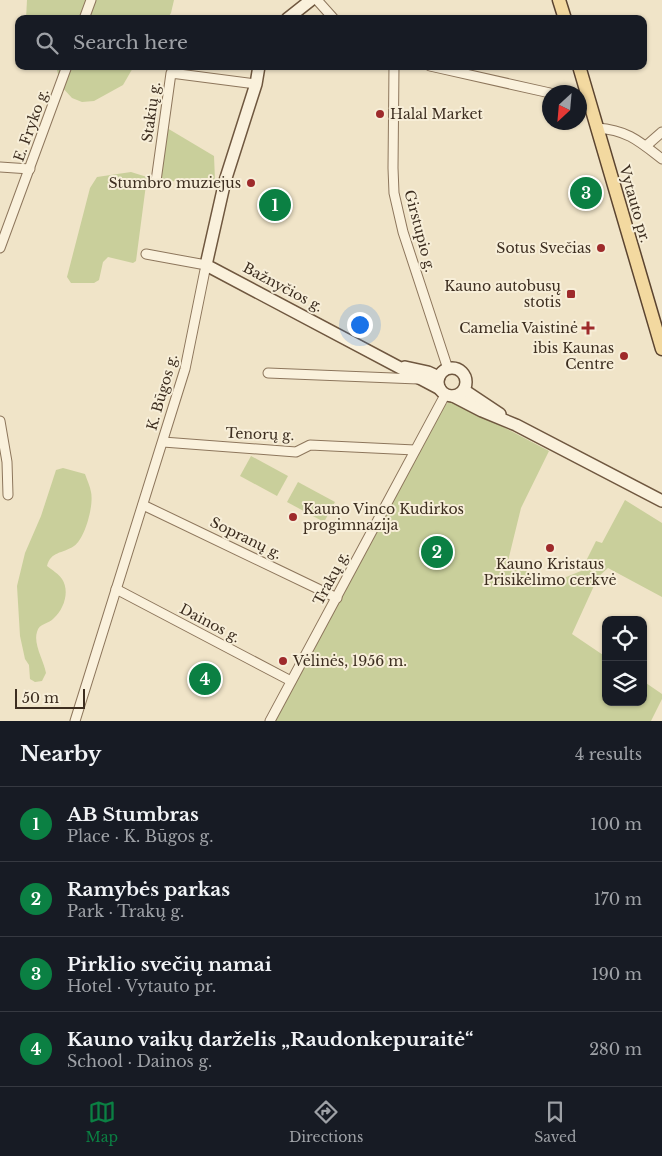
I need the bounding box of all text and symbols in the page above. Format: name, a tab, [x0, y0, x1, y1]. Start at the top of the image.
search box	[15, 15, 647, 70]
icon: search	[33, 29, 61, 57]
text: Search here	[73, 31, 188, 54]
street label: Stakių g.	[138, 81, 164, 143]
north arrow	[542, 85, 587, 130]
street label: E. Fryko g.	[10, 86, 52, 164]
place label: Halal Market	[390, 105, 483, 123]
marker: Halal Market	[374, 108, 386, 120]
street label: Vytauto pr.	[615, 162, 655, 245]
place label: Stumbro muziejus	[109, 174, 241, 192]
pin: 3	[570, 174, 602, 212]
marker: Stumbro muziejus	[245, 177, 257, 189]
pin: 1	[259, 186, 291, 224]
street label: Girstupio g.	[400, 188, 440, 274]
place label: Sotus Svečias	[496, 239, 591, 257]
marker: Sotus Svečias	[595, 242, 607, 254]
street label: Bažnyčios g.	[240, 258, 326, 316]
place label: Kauno autobusų stotis	[444, 277, 562, 311]
marker: Kauno autobusų stotis	[565, 288, 577, 300]
your location	[347, 312, 373, 338]
place label: Camelia Vaistinė	[459, 319, 578, 337]
marker: Camelia Vaistinė	[582, 322, 594, 334]
place label: ibis Kaunas Centre	[533, 339, 614, 373]
marker: ibis Kaunas Centre	[618, 350, 630, 362]
street label: K. Būgos g.	[143, 352, 181, 432]
street label: Tenorų g.	[225, 424, 295, 444]
place label: Kauno Vinco Kudirkos progimnazija	[303, 500, 464, 534]
marker: Kauno Vinco Kudirkos progimnazija	[287, 511, 299, 523]
street label: Sopranų g.	[207, 513, 285, 563]
pin: 2	[421, 533, 453, 571]
marker: Kauno Kristaus Prisikėlimo cerkvė	[544, 542, 556, 554]
street label: Trakų g.	[309, 548, 353, 608]
place label: Kauno Kristaus Prisikėlimo cerkvė	[484, 555, 616, 589]
street label: Dainos g.	[177, 600, 243, 646]
map controls	[602, 616, 647, 706]
button: locate	[602, 616, 647, 661]
place label: Vėlinės, 1956 m.	[292, 652, 407, 670]
marker: Vėlinės, 1956 m.	[277, 655, 289, 667]
pin: 4	[189, 660, 221, 698]
button: layers	[602, 661, 647, 706]
scale bar	[15, 686, 85, 709]
text: 50 m	[22, 689, 59, 707]
text: Nearby	[20, 741, 101, 767]
text: 4 results	[575, 744, 642, 764]
text: AB Stumbras	[67, 803, 199, 826]
text: 1	[33, 814, 39, 834]
text: 100 m	[590, 814, 642, 834]
text: Place · K. Būgos g.	[67, 826, 213, 846]
text: Ramybės parkas	[67, 878, 230, 901]
text: 2	[31, 889, 41, 909]
text: 170 m	[594, 889, 642, 909]
text: Park · Trakų g.	[67, 901, 184, 921]
text: Pirklio svečių namai	[67, 953, 272, 976]
text: 3	[31, 964, 41, 984]
text: 190 m	[591, 964, 642, 984]
text: Hotel · Vytauto pr.	[67, 976, 216, 996]
text: Kauno vaikų darželis „Raudonkepuraitė“	[67, 1028, 474, 1051]
text: 4	[31, 1039, 41, 1059]
text: 280 m	[589, 1039, 642, 1059]
text: School · Dainos g.	[67, 1051, 212, 1071]
tab: Map	[85, 1098, 118, 1146]
tab: Directions	[289, 1098, 363, 1146]
tab: Saved	[534, 1098, 577, 1146]

